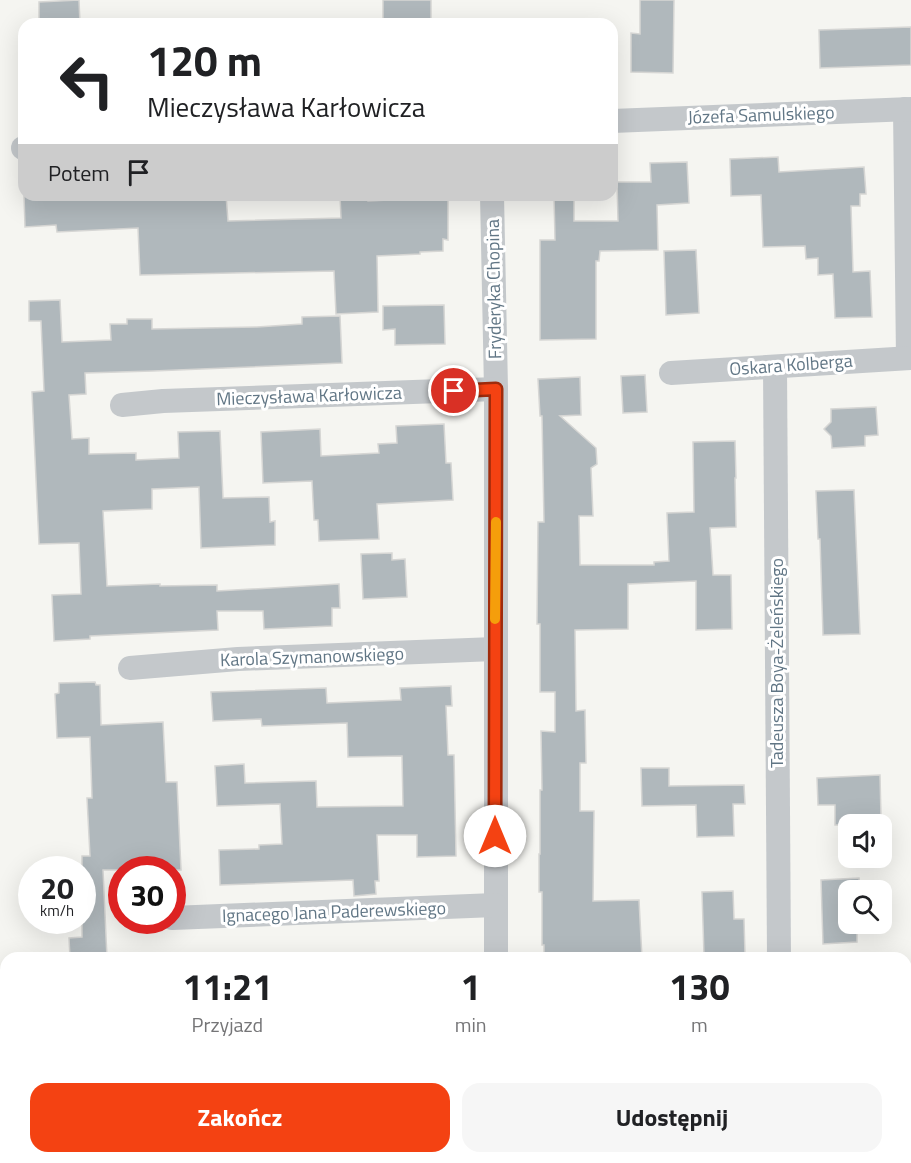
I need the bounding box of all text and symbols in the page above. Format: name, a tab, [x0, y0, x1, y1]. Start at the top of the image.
text: 120 m	[147, 28, 262, 92]
icon: left	[48, 42, 126, 120]
text: Mieczysława Karłowicza	[147, 86, 425, 127]
street label: Józefa Samulskiego	[687, 98, 835, 131]
text: Potem	[48, 156, 110, 190]
icon: arrive	[122, 156, 155, 189]
street label: Fryderyka Chopina	[479, 219, 508, 359]
street label: Oskara Kolberga	[728, 347, 854, 382]
pin	[428, 365, 479, 416]
icon: arrive	[437, 374, 470, 407]
street label: Mieczysława Karłowicza	[216, 379, 402, 412]
street label: Tadeusza Boya-Żeleńskiego	[763, 558, 790, 768]
street label: Karola Szymanowskiego	[220, 640, 404, 673]
position arrow	[463, 804, 527, 868]
map controls	[838, 814, 892, 934]
button: sound	[838, 814, 892, 868]
speed limit sign: 30	[108, 856, 186, 934]
text: 20	[40, 865, 74, 911]
button: search	[838, 880, 892, 934]
street label: Ignacego Jana Paderewskiego	[221, 894, 447, 929]
text: km/h	[40, 899, 74, 922]
text: 11:21	[182, 959, 272, 1014]
text: 1	[461, 959, 481, 1014]
text: 130	[669, 959, 730, 1014]
text: Przyjazd	[192, 1009, 263, 1040]
text: min	[455, 1009, 487, 1040]
text: m	[691, 1009, 708, 1040]
button: Zakończ	[30, 1083, 450, 1152]
button: Udostępnij	[462, 1083, 882, 1152]

